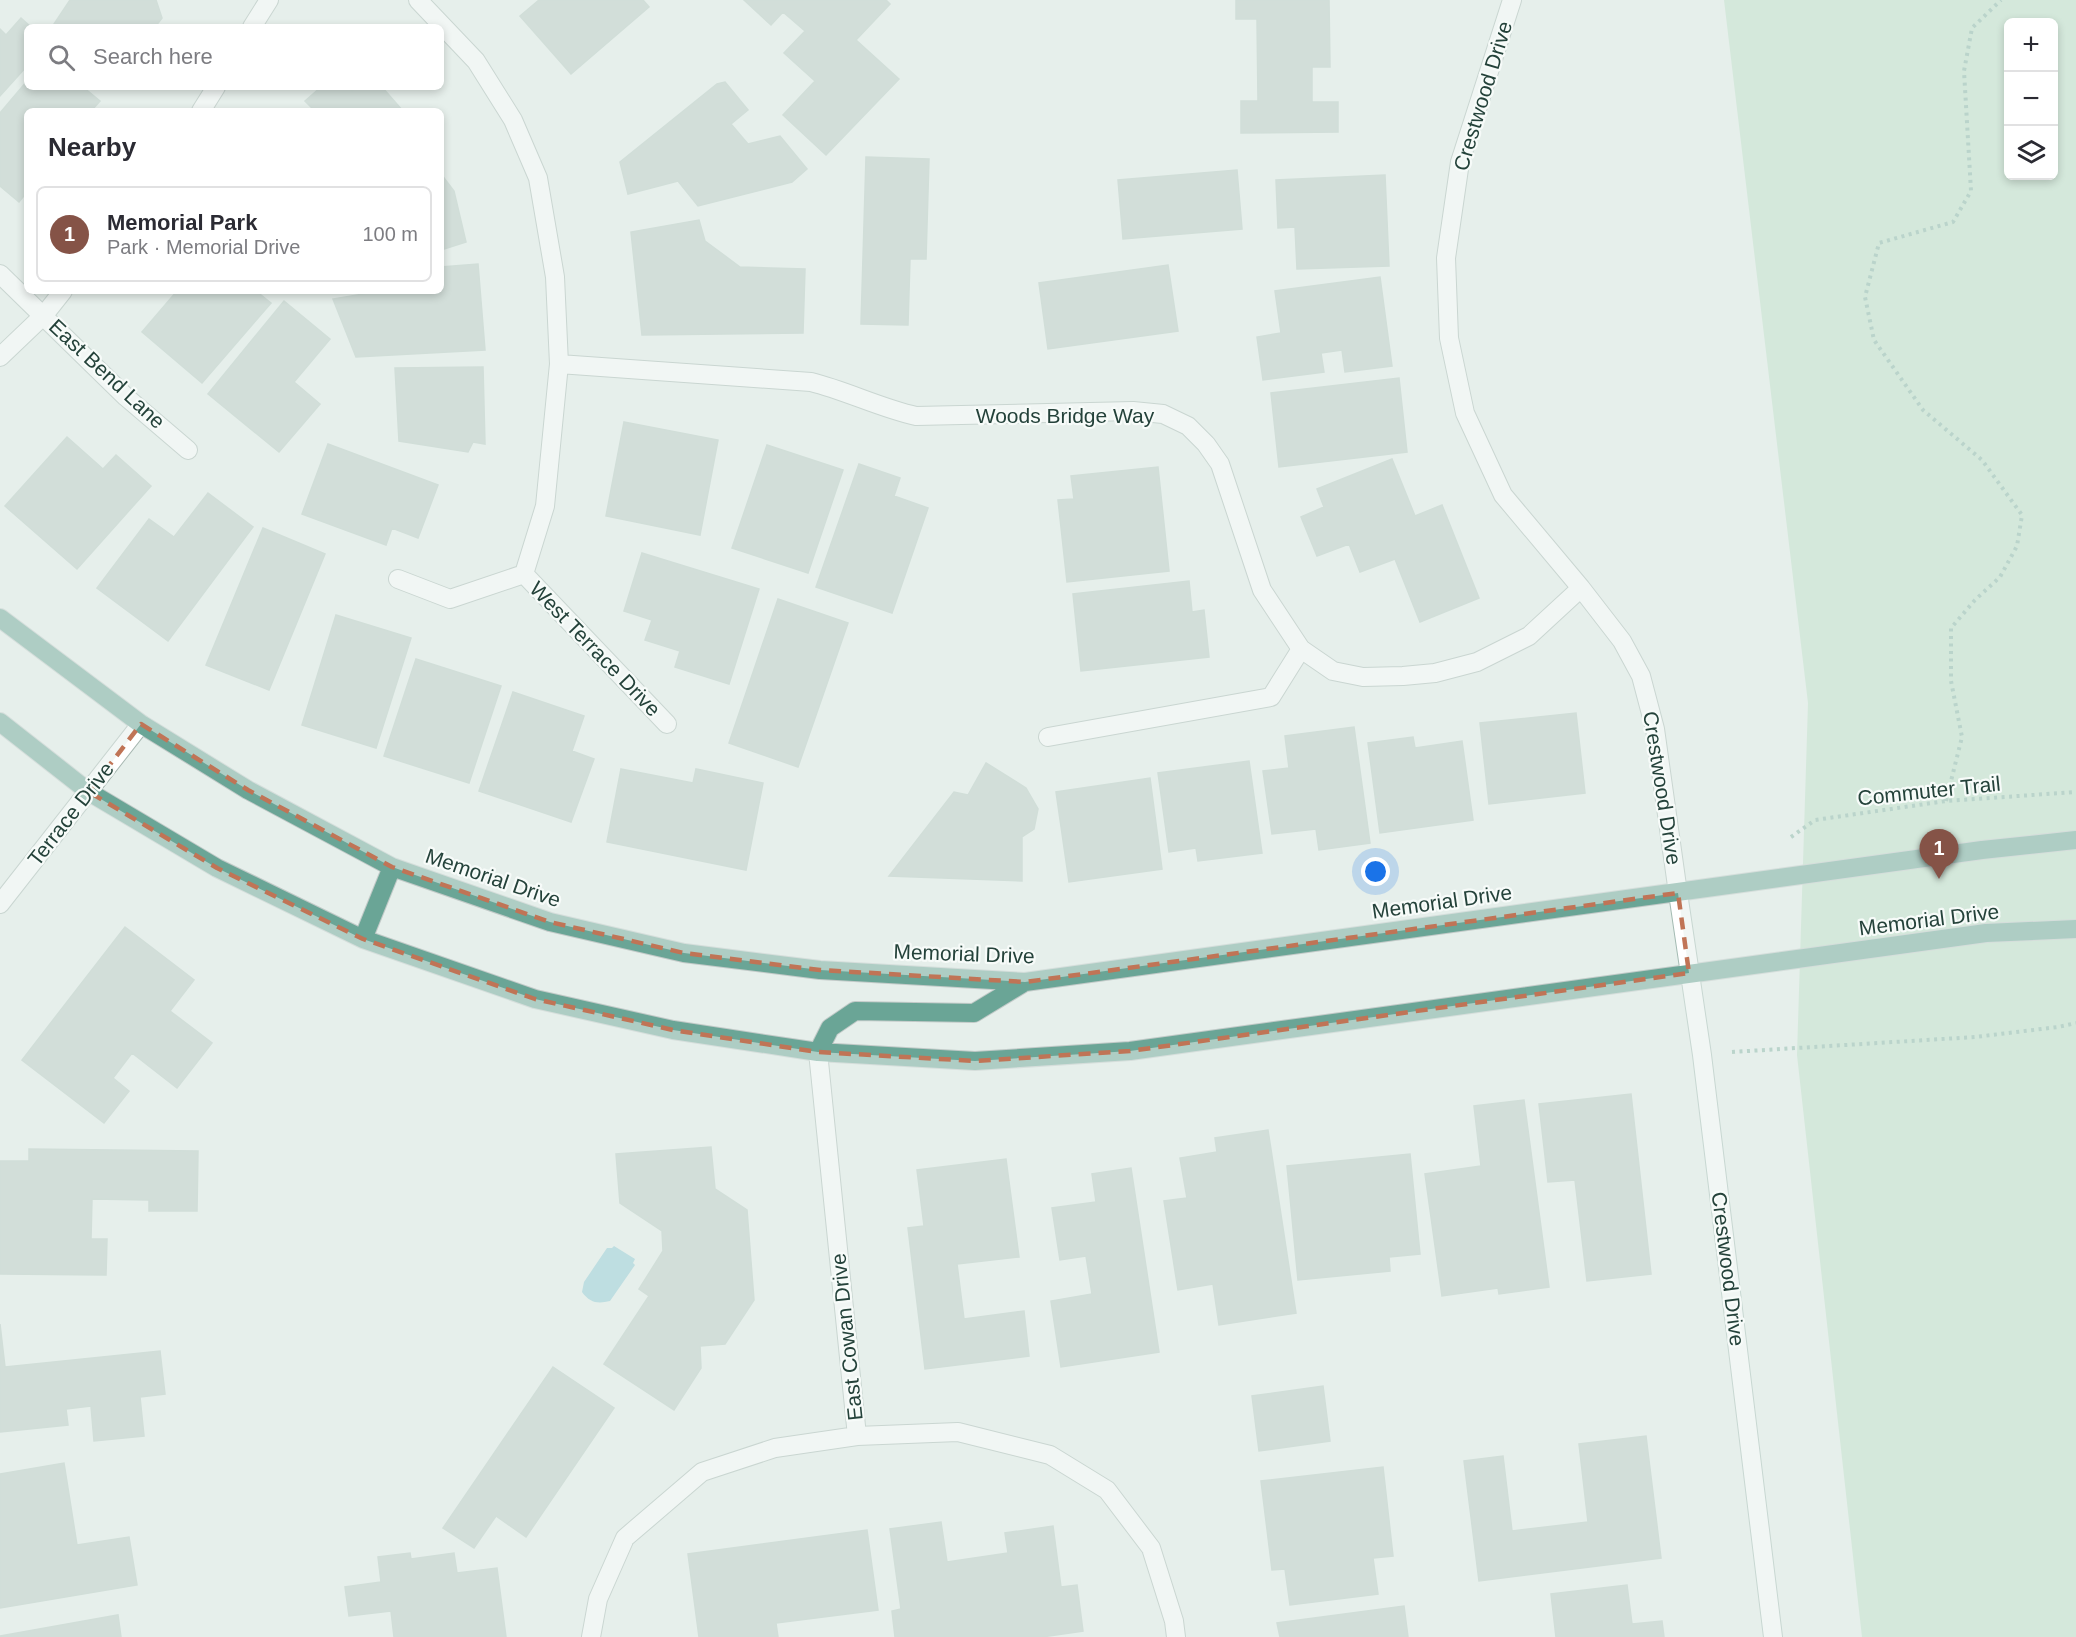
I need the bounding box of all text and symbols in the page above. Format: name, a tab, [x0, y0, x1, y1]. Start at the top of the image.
street label: Crestwood Drive	[1449, 18, 1516, 173]
map controls	[2004, 18, 2058, 180]
button: +	[2004, 18, 2058, 72]
search box	[24, 24, 444, 90]
icon: search	[45, 41, 78, 74]
text: Search here	[93, 44, 213, 69]
button: −	[2004, 72, 2058, 126]
button: layers	[2004, 126, 2058, 180]
text: Nearby	[48, 132, 136, 162]
text: Memorial Park	[107, 210, 257, 235]
text: 1	[64, 223, 75, 245]
text: 100 m	[362, 223, 418, 245]
text: Park · Memorial Drive	[107, 236, 300, 258]
street label: East Bend Lane	[45, 314, 170, 433]
street label: Woods Bridge Way	[976, 404, 1155, 427]
street label: West Terrace Drive	[525, 577, 665, 721]
street label: Crestwood Drive	[1639, 709, 1686, 866]
street label: Terrace Drive	[23, 757, 118, 870]
street label: Commuter Trail	[1856, 772, 2002, 809]
pin: 1	[1920, 830, 1958, 879]
street label: Memorial Drive	[423, 844, 564, 911]
your location	[1361, 857, 1390, 886]
street label: Memorial Drive	[1370, 880, 1513, 923]
street label: Memorial Drive	[1857, 899, 2000, 940]
street label: Memorial Drive	[893, 940, 1035, 967]
street label: Crestwood Drive	[1708, 1191, 1749, 1347]
street label: East Cowan Drive	[826, 1252, 867, 1422]

